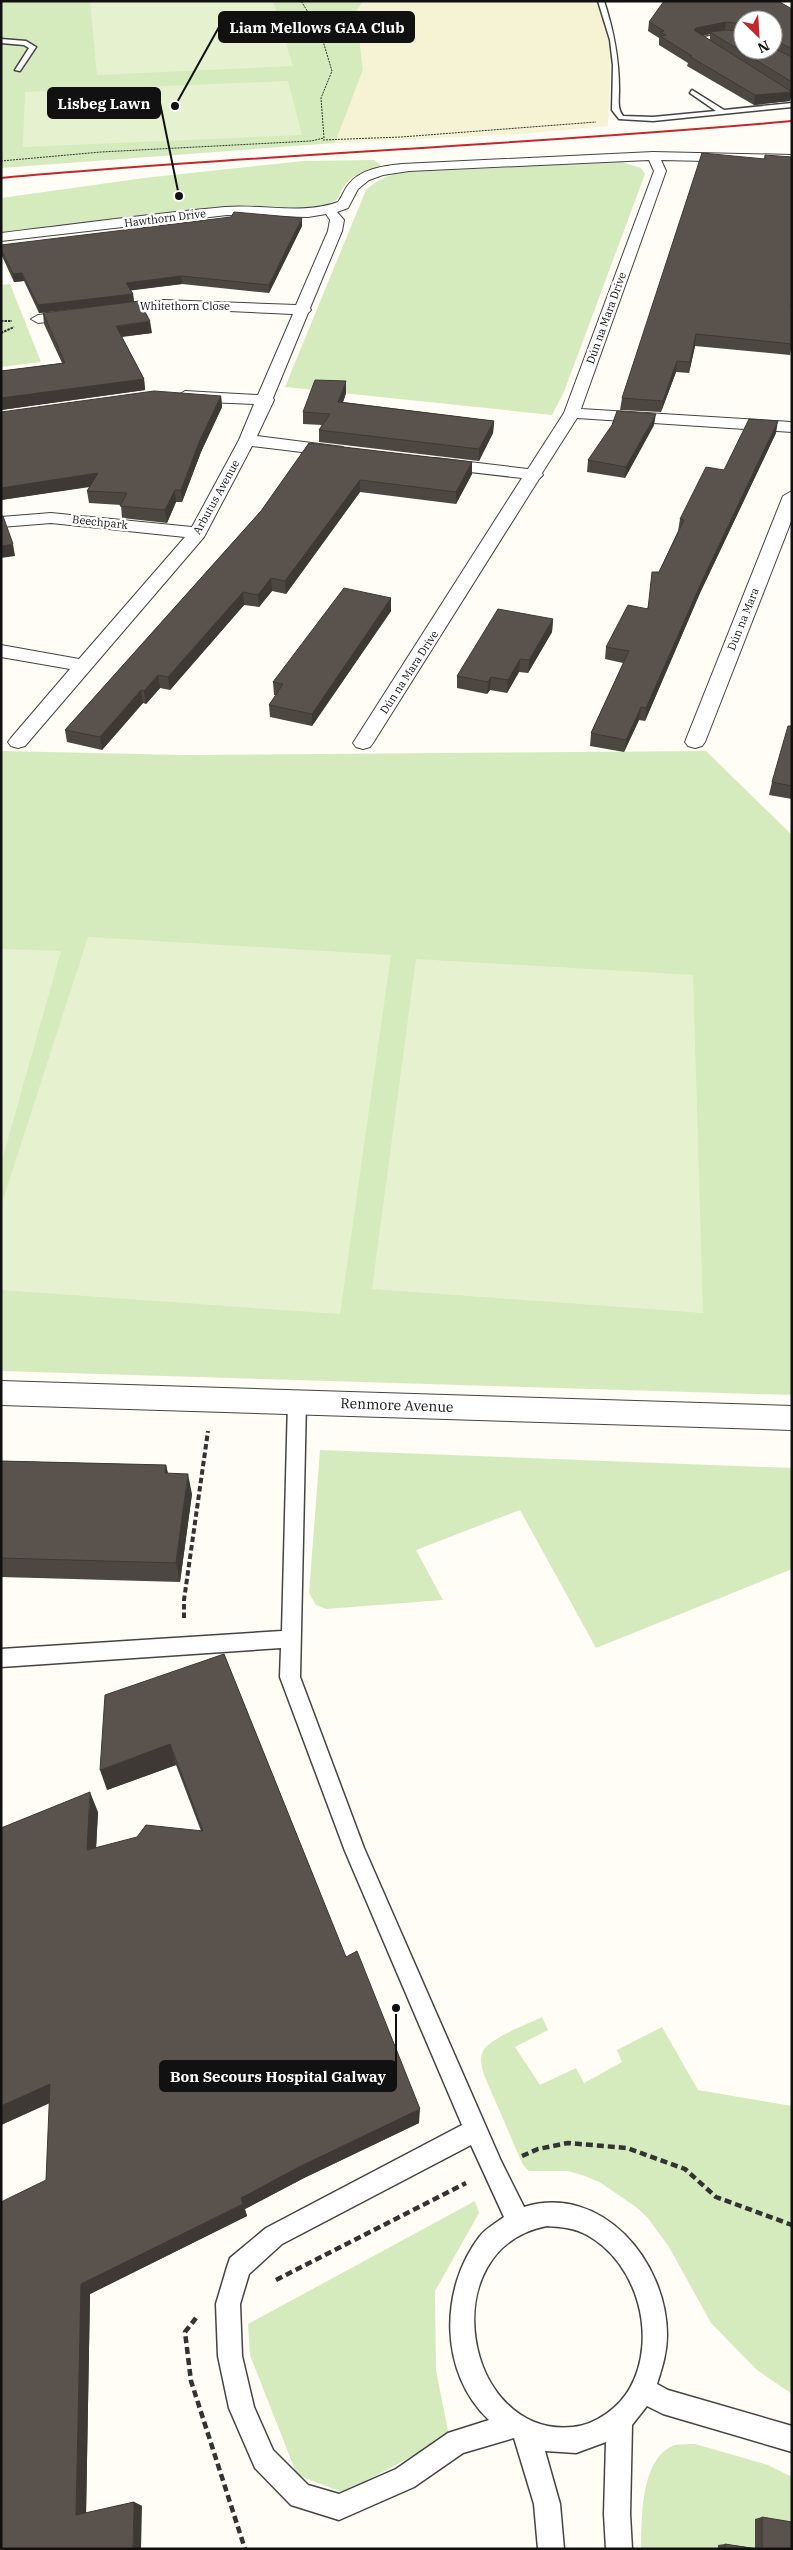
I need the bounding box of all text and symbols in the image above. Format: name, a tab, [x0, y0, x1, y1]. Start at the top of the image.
north arrow	[733, 10, 783, 60]
callout: Liam Mellows GAA Club	[219, 12, 414, 42]
text: Liam Mellows GAA Club	[229, 18, 405, 37]
text: N	[755, 36, 772, 57]
callout: Lisbeg Lawn	[48, 88, 160, 118]
text: Lisbeg Lawn	[58, 94, 150, 113]
street label: Hawthorn Drive	[123, 206, 207, 230]
street label: Dún na Mara Drive	[583, 270, 629, 366]
street label: Whitethorn Close	[140, 299, 230, 313]
street label: Arbutus Avenue	[190, 457, 242, 537]
street label: Beechpark	[71, 512, 129, 532]
street label: Dún na Mara	[724, 586, 762, 652]
street label: Dún na Mara Drive	[377, 628, 441, 716]
street label: Renmore Avenue	[340, 1394, 454, 1416]
callout: Bon Secours Hospital Galway	[160, 2061, 396, 2091]
text: Bon Secours Hospital Galway	[170, 2067, 386, 2086]

